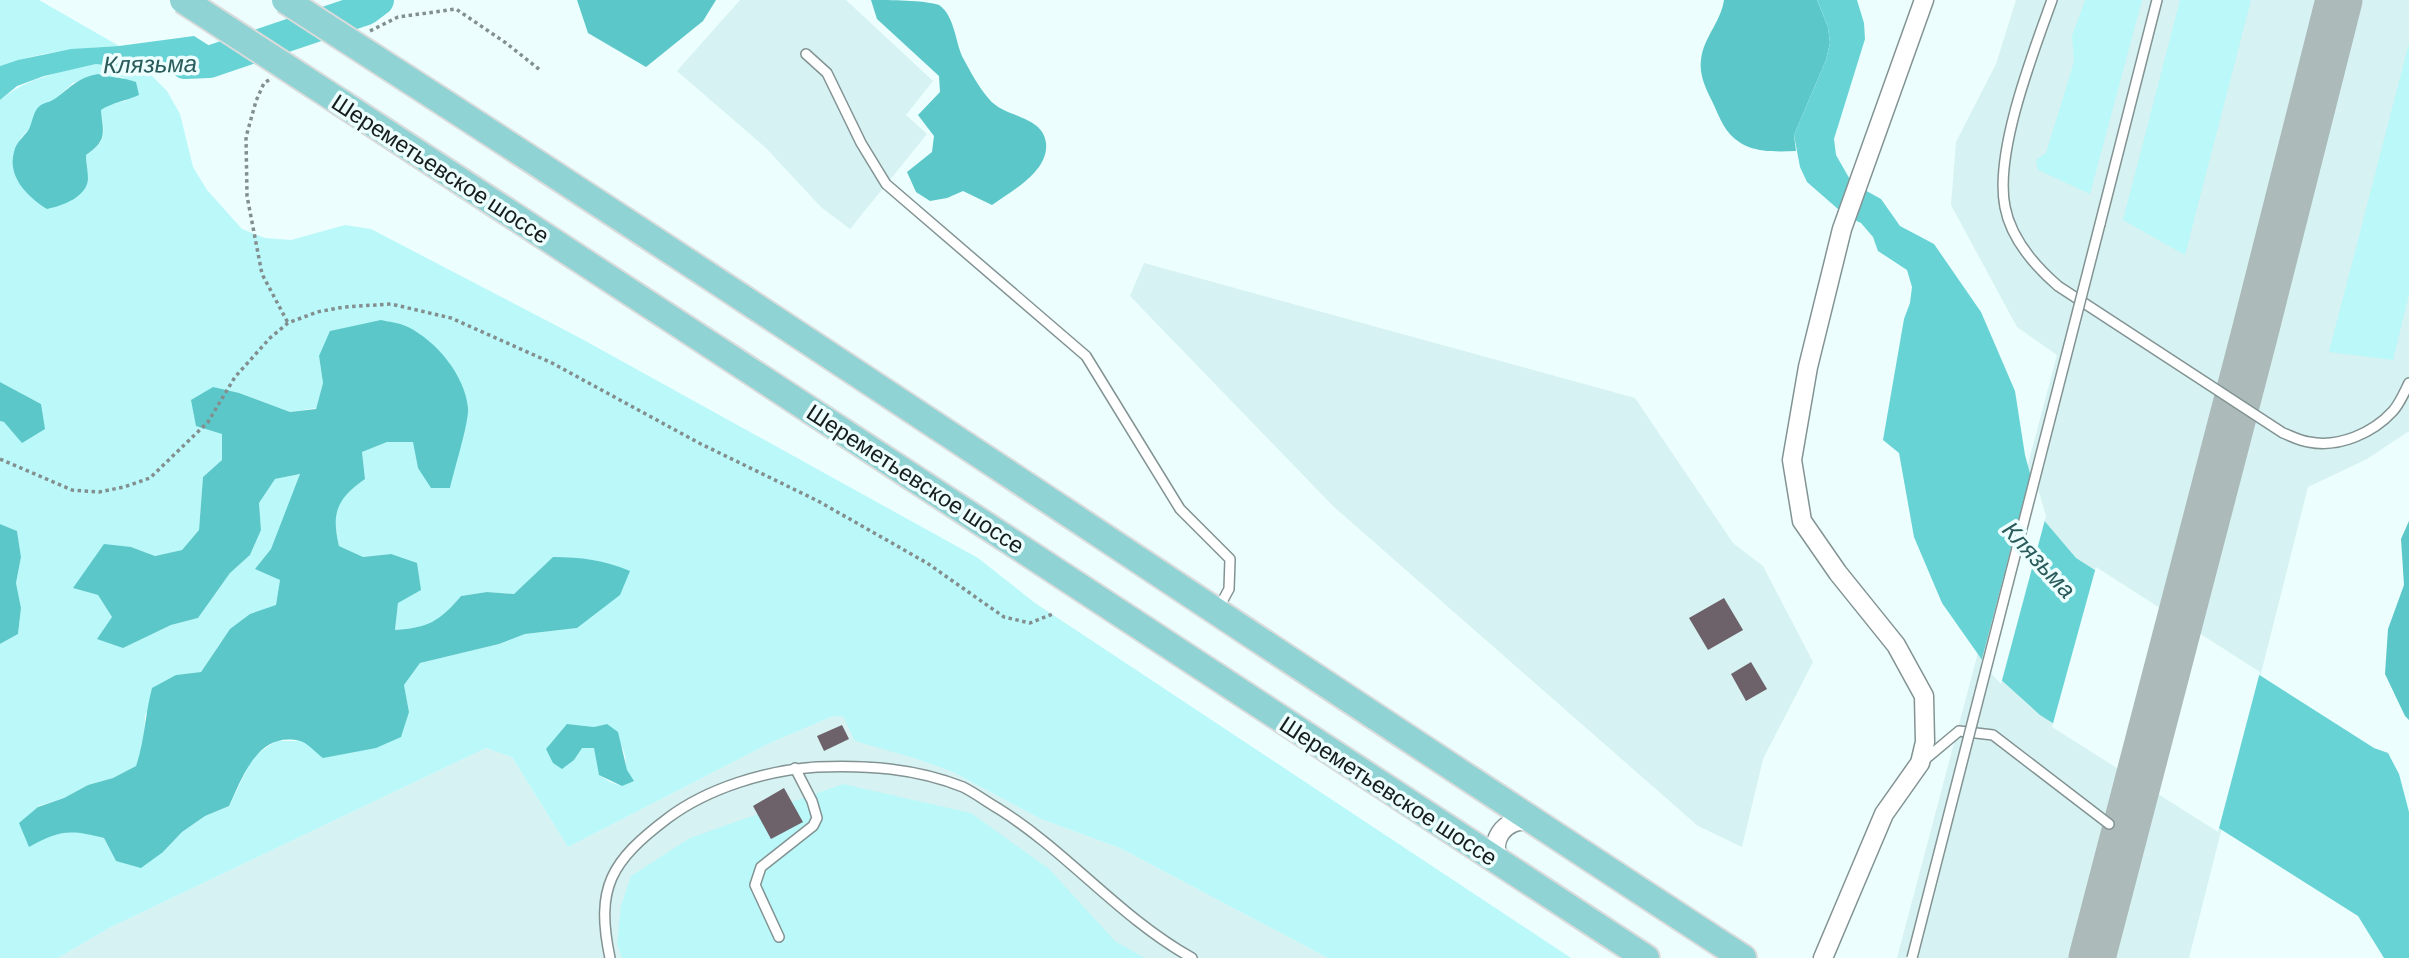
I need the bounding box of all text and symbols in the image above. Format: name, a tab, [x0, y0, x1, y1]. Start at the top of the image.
water label: Клязьма	[103, 48, 197, 78]
street label: Шереметьевское шоссе	[327, 87, 555, 249]
street label: Шереметьевское шоссе	[802, 397, 1030, 559]
water label: Клязьма	[1997, 515, 2083, 603]
street label: Шереметьевское шоссе	[1275, 709, 1503, 871]

